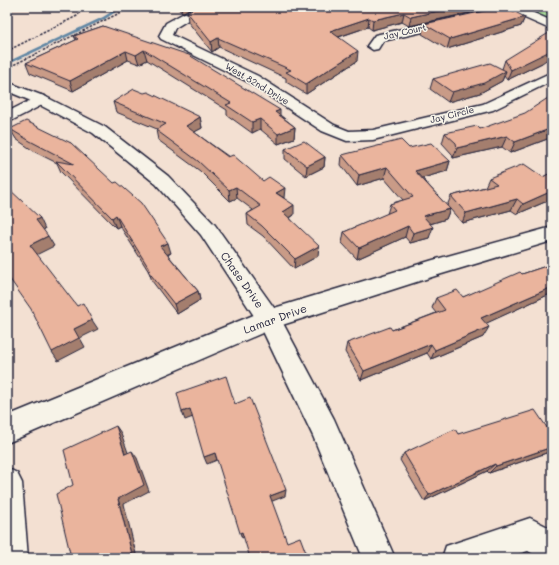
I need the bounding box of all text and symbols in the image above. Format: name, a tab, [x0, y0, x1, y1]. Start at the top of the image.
street label: Jay Court	[383, 21, 427, 42]
street label: West 82nd Drive	[223, 60, 291, 107]
street label: Jay Circle	[429, 104, 475, 125]
street label: Chase Drive	[217, 249, 267, 311]
street label: Lamar Drive	[241, 300, 309, 337]

